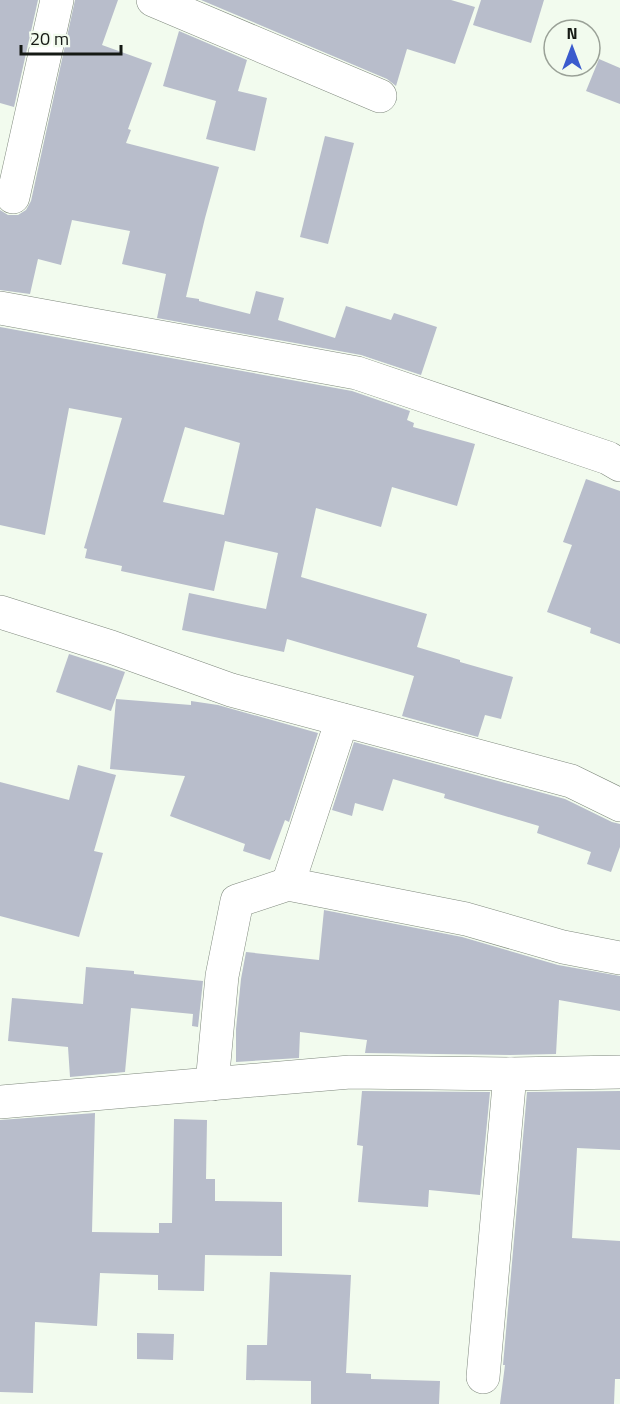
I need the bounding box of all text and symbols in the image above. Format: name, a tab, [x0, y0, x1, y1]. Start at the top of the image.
scale bar	[21, 18, 122, 56]
north arrow	[542, 18, 602, 78]
text: N	[566, 21, 578, 45]
text: 20 m	[30, 25, 69, 52]

